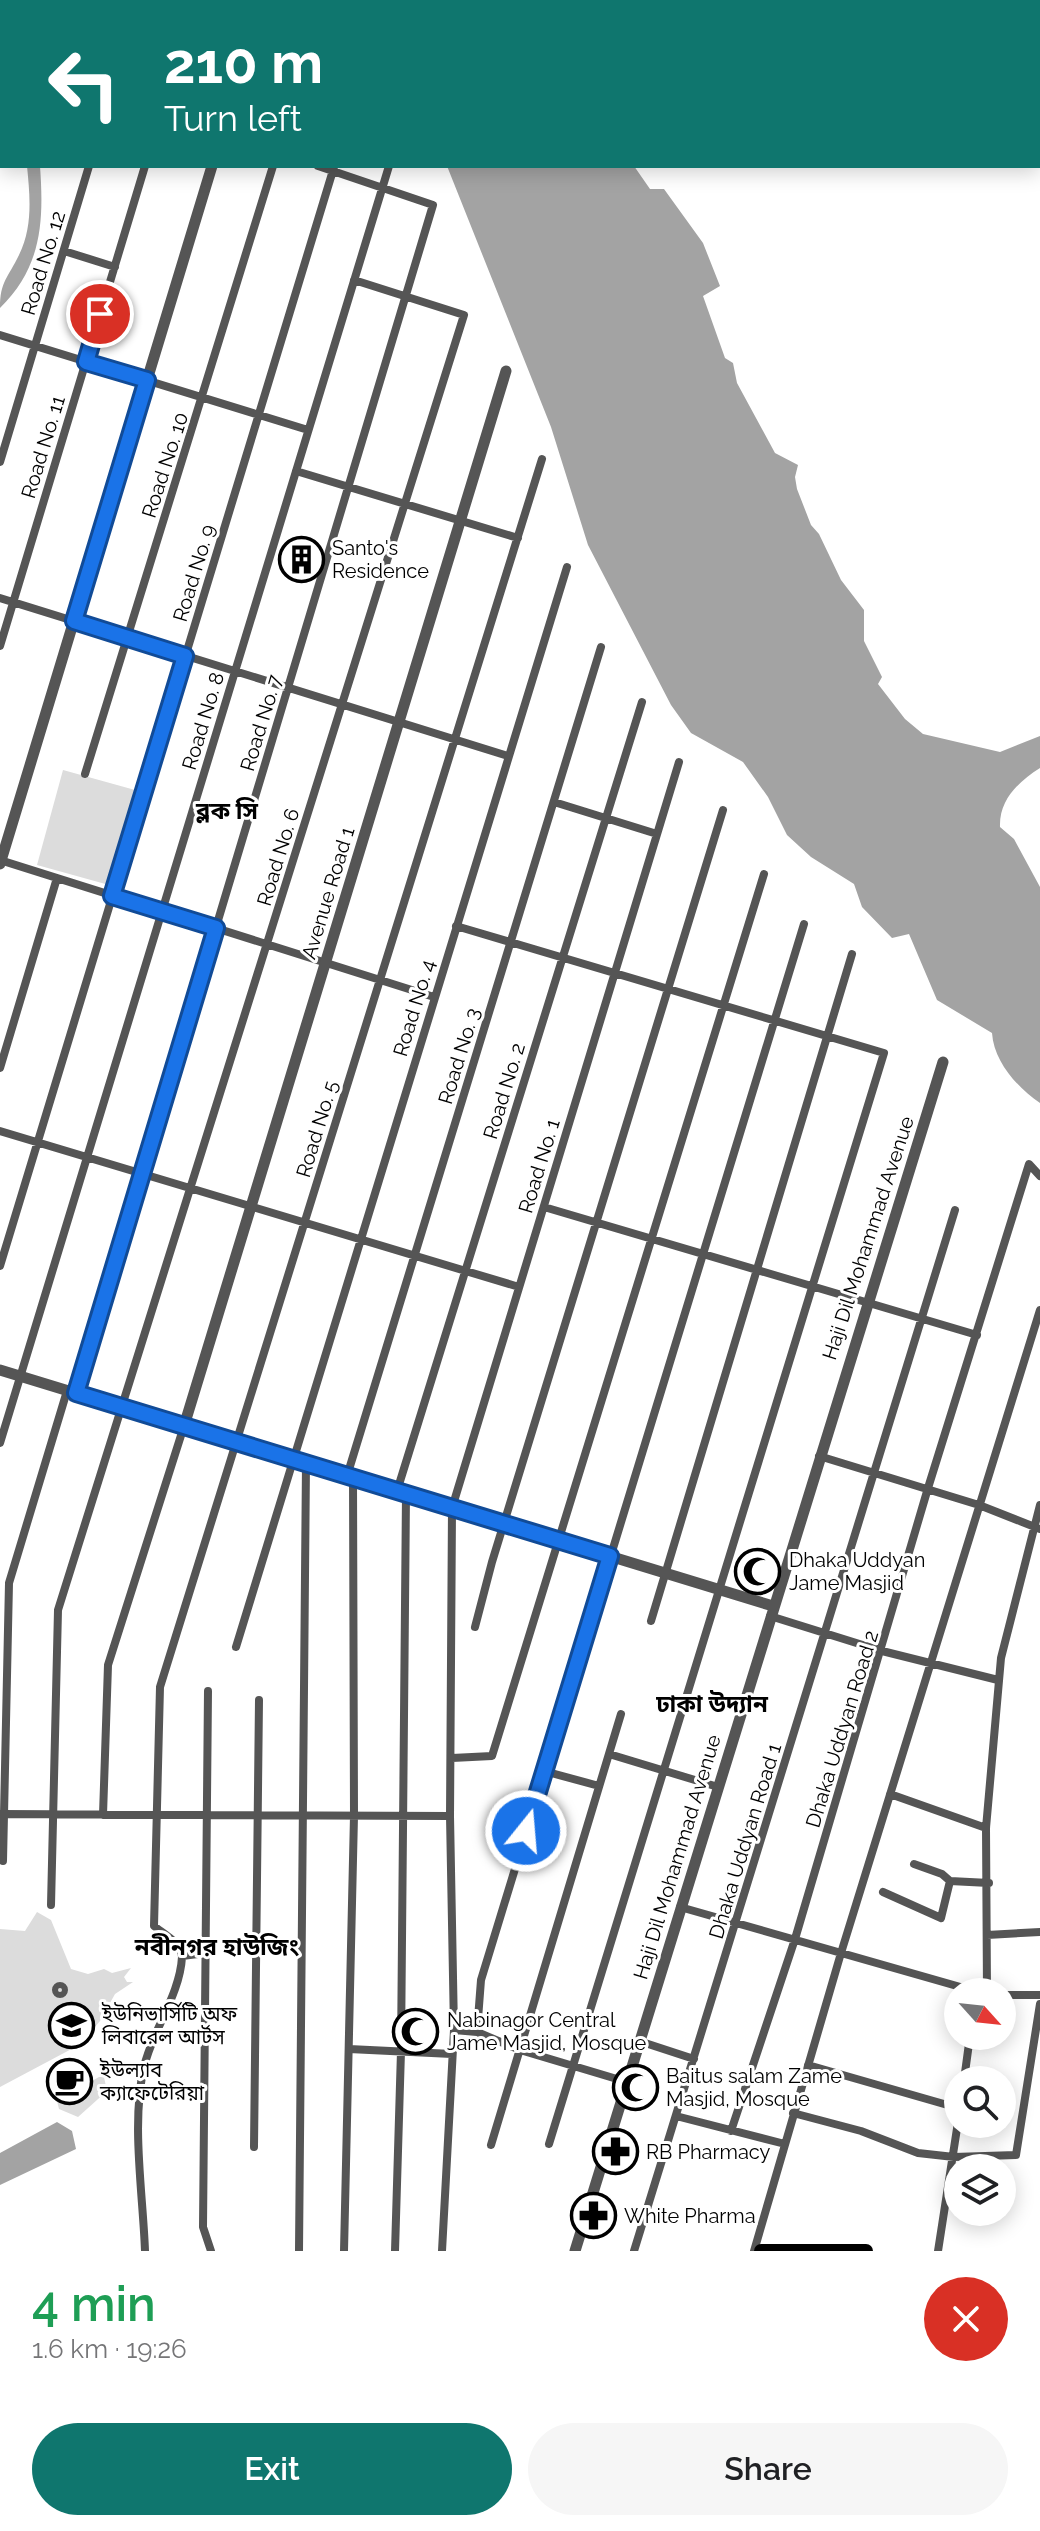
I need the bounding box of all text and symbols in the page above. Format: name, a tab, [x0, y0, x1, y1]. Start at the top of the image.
text: 210 m	[164, 30, 323, 96]
icon: left	[32, 32, 136, 136]
text: Turn left	[164, 97, 302, 139]
street label: Road No. 12	[16, 208, 70, 318]
pin	[66, 280, 134, 348]
icon: arrive	[78, 292, 122, 336]
street label: Road No. 11	[16, 392, 70, 501]
street label: Road No. 10	[137, 409, 193, 521]
street label: Road No. 9	[168, 521, 220, 625]
building icon: Santo's Residence	[277, 535, 325, 583]
place label: Santo's Residence	[332, 536, 429, 583]
street label: Road No. 8	[177, 669, 229, 773]
street label: Road No. 7	[235, 672, 287, 774]
district label: ব্লক সি	[195, 796, 258, 825]
street label: Road No. 6	[252, 805, 304, 909]
street label: Avenue Road 1	[297, 824, 360, 962]
street label: Road No. 4	[388, 957, 440, 1059]
street label: Road No. 3	[433, 1005, 485, 1107]
street label: Road No. 2	[478, 1040, 530, 1142]
street label: Road No. 5	[291, 1078, 343, 1180]
street label: Haji Dil Mohammad Avenue	[817, 1113, 919, 1363]
street label: Road No. 1	[513, 1116, 565, 1216]
mosque icon: Dhaka Uddyan Jame Masjid	[734, 1547, 782, 1595]
place label: Dhaka Uddyan Jame Masjid	[789, 1548, 925, 1595]
street label: Dhaka Uddyan Road 2	[801, 1628, 883, 1830]
district label: ঢাকা উদ্যান	[655, 1689, 769, 1718]
street label: Haji Dil Mohammad Avenue	[628, 1731, 726, 1982]
street label: Dhaka Uddyan Road 1	[704, 1740, 786, 1942]
position arrow	[484, 1789, 568, 1873]
district label: নবীনগর হাউজিং	[134, 1932, 299, 1961]
north arrow	[944, 1978, 1016, 2050]
map controls	[944, 1978, 1016, 2226]
place label: ইউনিভার্সিটি অফ লিবারেল আর্টস	[101, 2001, 238, 2049]
school or university icon: ইউনিভার্সিটি অফ লিবারেল আর্টস	[47, 2002, 95, 2050]
mosque icon: Nabinagor Central Jame Masjid, Mosque	[392, 2007, 440, 2055]
place label: Nabinagor Central Jame Masjid, Mosque	[447, 2008, 647, 2055]
cafe icon: ইউল্যাব ক্যাফেটেরিয়া	[45, 2057, 93, 2105]
place label: ইউল্যাব ক্যাফেটেরিয়া	[99, 2058, 205, 2105]
mosque icon: Baitus salam Zame Masjid, Mosque	[611, 2063, 659, 2111]
place label: Baitus salam Zame Masjid, Mosque	[666, 2064, 842, 2111]
button: search	[944, 2066, 1016, 2138]
pharmacy icon: RB Pharmacy	[591, 2128, 639, 2176]
place label: RB Pharmacy	[646, 2140, 771, 2164]
button: layers	[944, 2154, 1016, 2226]
pharmacy icon: White Pharma	[569, 2192, 617, 2240]
place label: White Pharma	[624, 2204, 756, 2228]
text: 4 min	[32, 2276, 156, 2332]
button: close	[924, 2277, 1008, 2361]
text: 1.6 km · 19:26	[32, 2334, 187, 2364]
button: Exit	[32, 2423, 512, 2515]
button: Share	[528, 2423, 1008, 2515]

